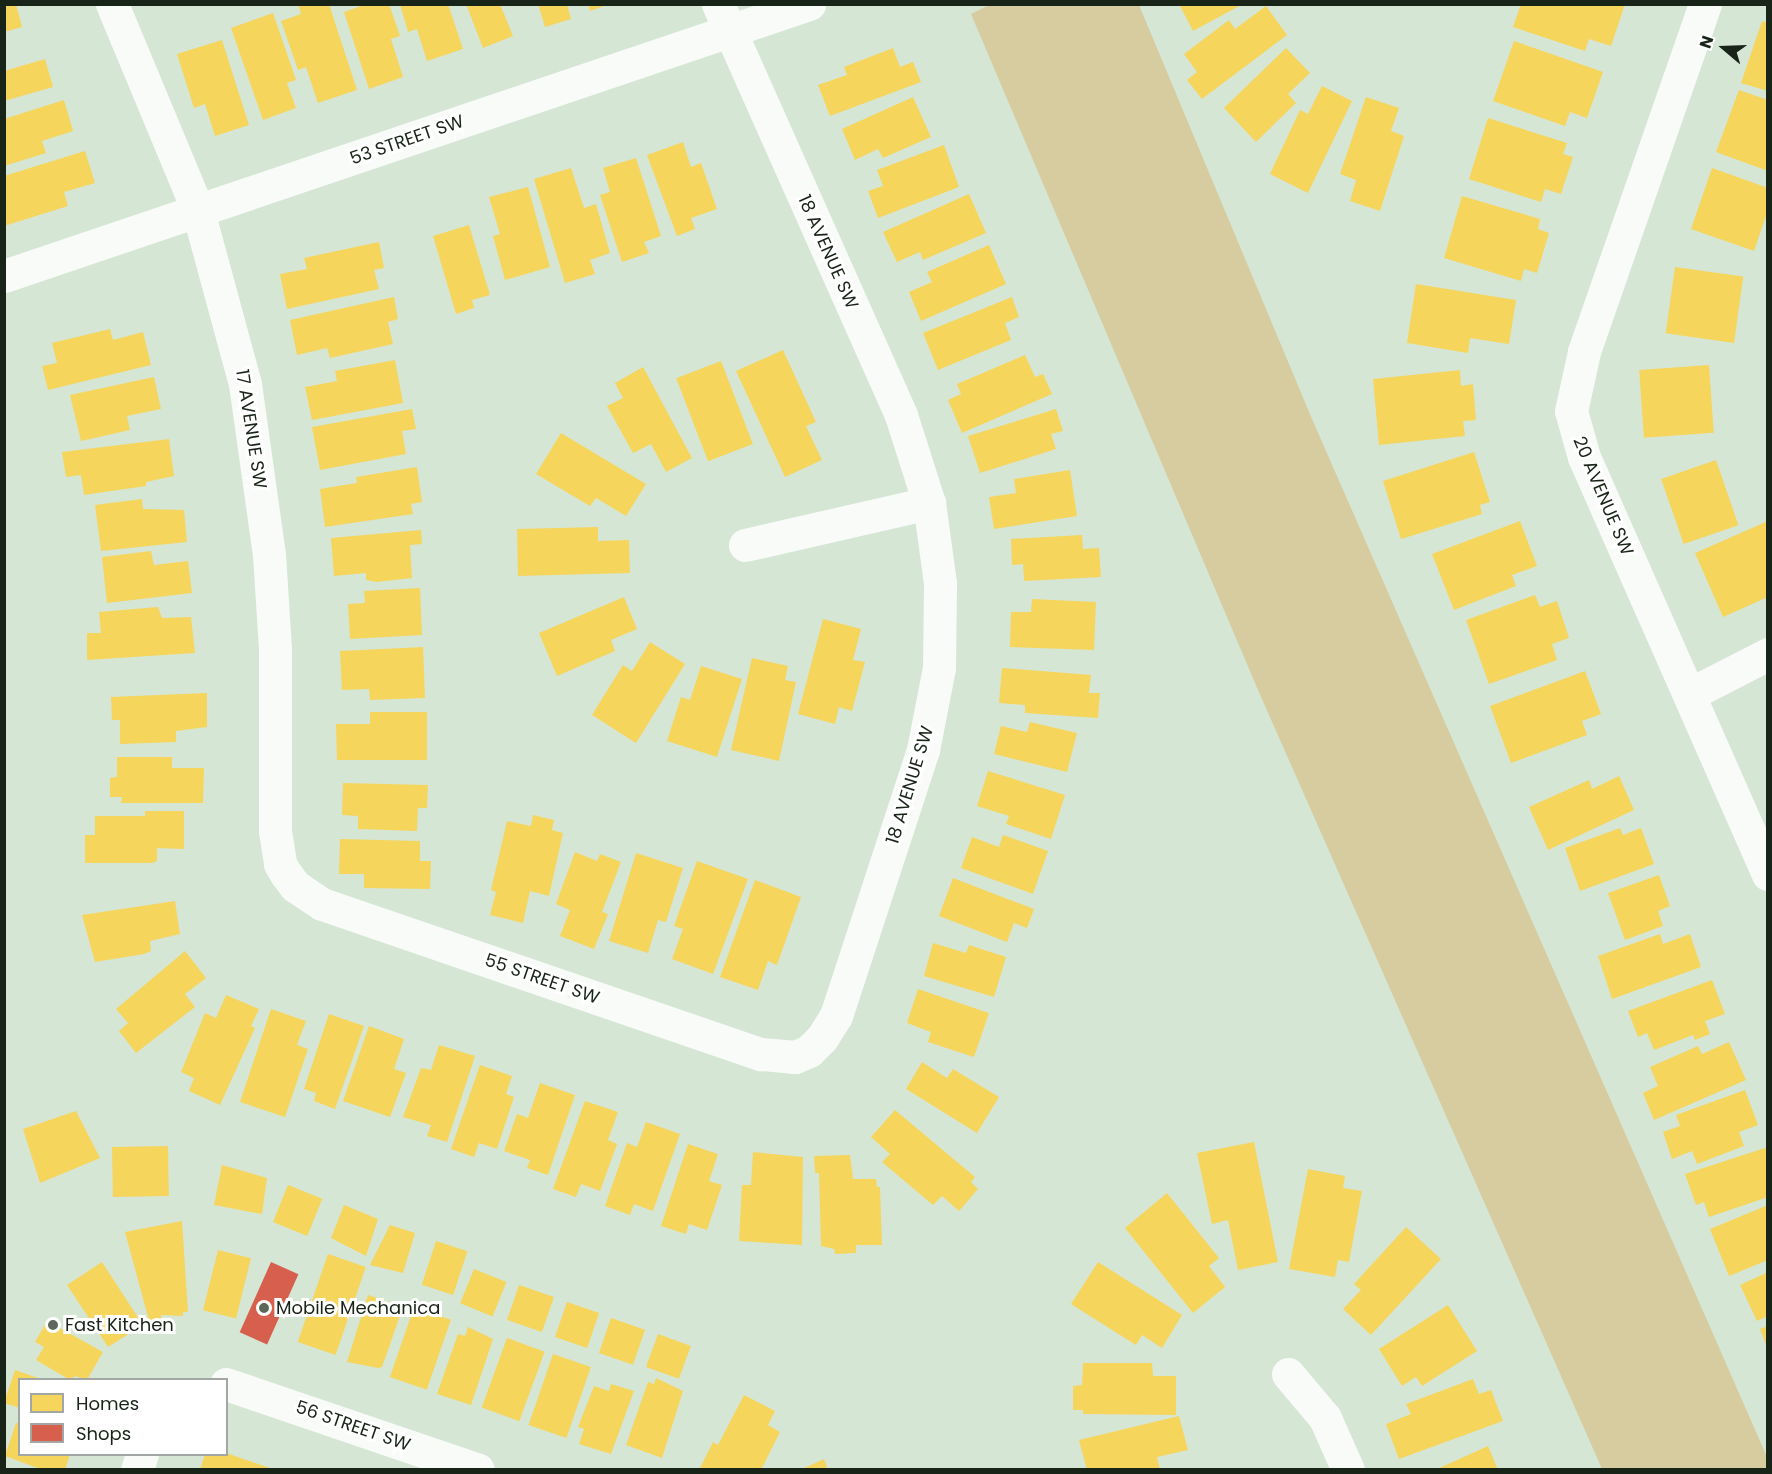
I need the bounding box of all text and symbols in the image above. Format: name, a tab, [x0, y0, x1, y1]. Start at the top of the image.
north arrow	[1694, 18, 1754, 78]
text: N	[1694, 33, 1719, 51]
street label: 53 STREET SW	[347, 110, 467, 170]
street label: 18 AVENUE SW	[793, 192, 863, 312]
street label: 17 AVENUE SW	[231, 368, 271, 490]
street label: 20 AVENUE SW	[1568, 433, 1638, 559]
street label: 18 AVENUE SW	[882, 723, 938, 847]
street label: 55 STREET SW	[482, 949, 602, 1009]
place label: Mobile Mechanica	[276, 1297, 440, 1319]
marker: Mobile Mechanica	[257, 1301, 271, 1315]
place label: Fast Kitchen	[65, 1314, 174, 1336]
marker: Fast Kitchen	[46, 1318, 60, 1332]
legend	[18, 1378, 228, 1456]
text: Homes	[76, 1391, 139, 1416]
street label: 56 STREET SW	[293, 1396, 413, 1456]
text: Shops	[76, 1421, 131, 1446]

